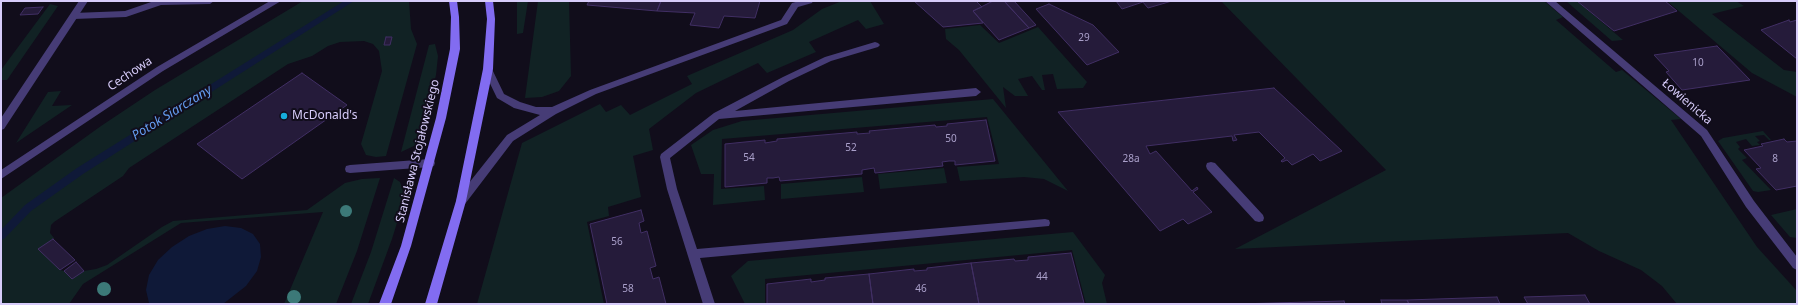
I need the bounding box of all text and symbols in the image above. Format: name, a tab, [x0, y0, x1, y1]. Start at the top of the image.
house number: 29	[1078, 32, 1090, 44]
street label: Cechowa	[105, 54, 155, 94]
house number: 10	[1692, 57, 1704, 69]
street label: Łowienicka	[1659, 76, 1715, 128]
street label: Stanisława Stojałowskiego	[393, 78, 443, 224]
water label: Potok Siarczany	[129, 82, 215, 144]
place label: McDonald's	[292, 109, 357, 123]
marker: McDonald's	[279, 111, 289, 121]
house number: 50	[945, 133, 957, 145]
house number: 52	[845, 142, 857, 154]
house number: 54	[743, 152, 755, 164]
house number: 28a	[1122, 153, 1140, 165]
house number: 8	[1772, 153, 1778, 165]
house number: 56	[611, 236, 623, 248]
house number: 44	[1036, 271, 1048, 283]
house number: 58	[622, 283, 634, 295]
house number: 46	[915, 283, 927, 295]

